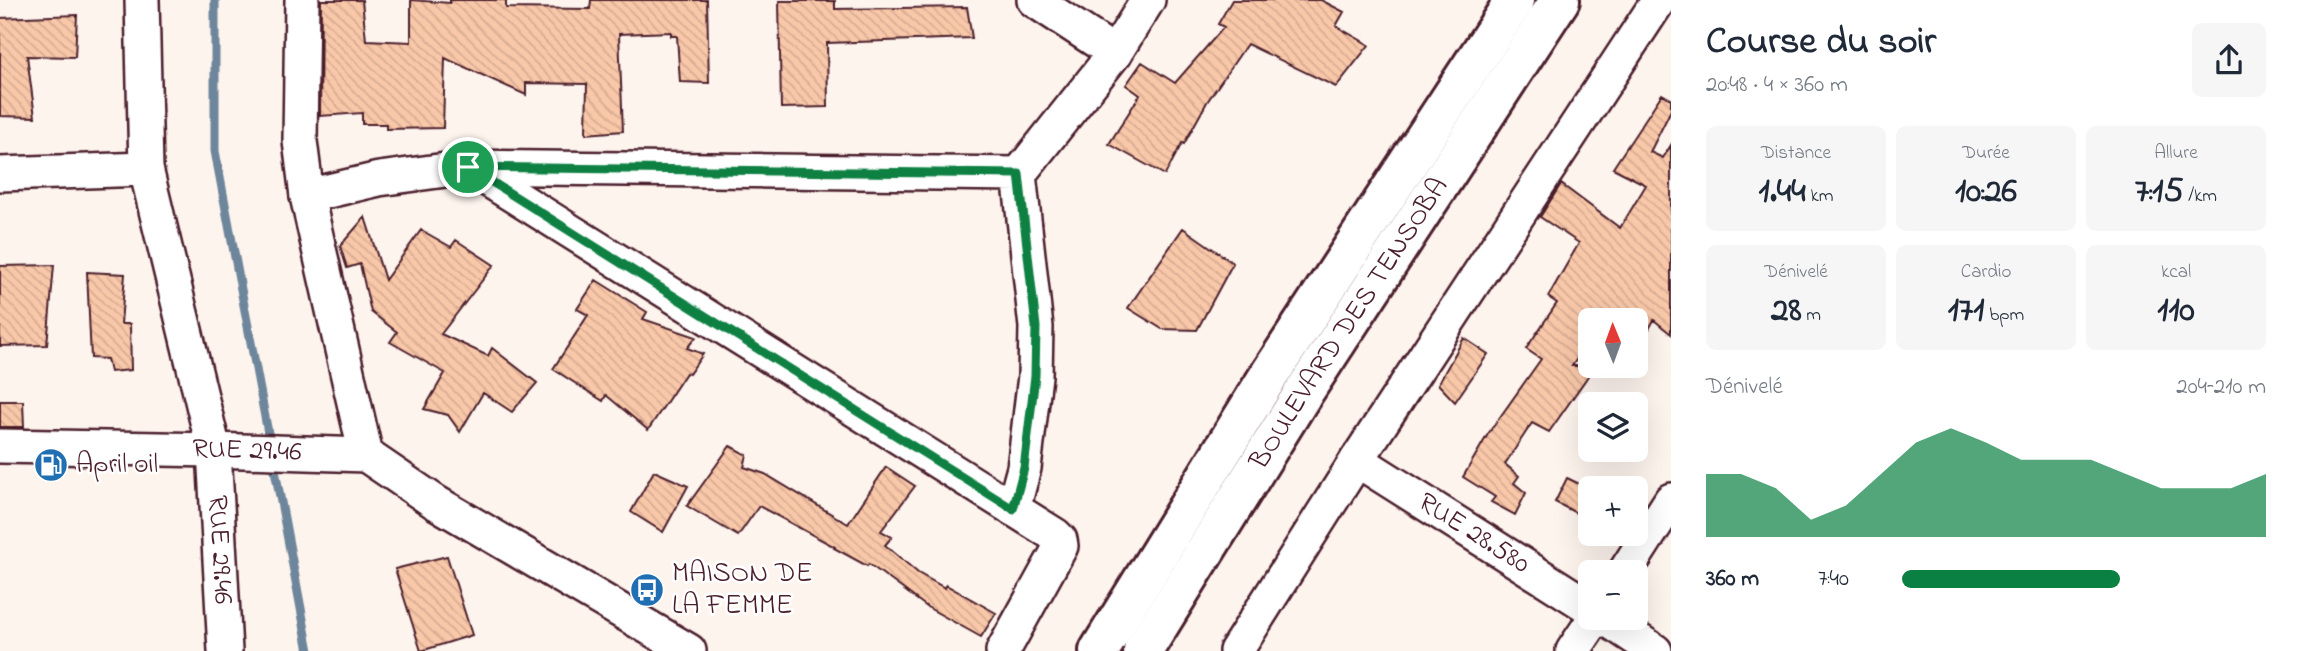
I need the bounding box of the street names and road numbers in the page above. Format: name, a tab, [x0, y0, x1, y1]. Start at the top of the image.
street label: BOULEVARD DES TENSOBA	[1239, 169, 1459, 479]
street label: RUE 29.46	[192, 429, 302, 473]
street label: RUE 28.580	[1409, 483, 1538, 585]
street label: RUE 29.46	[196, 494, 243, 605]

